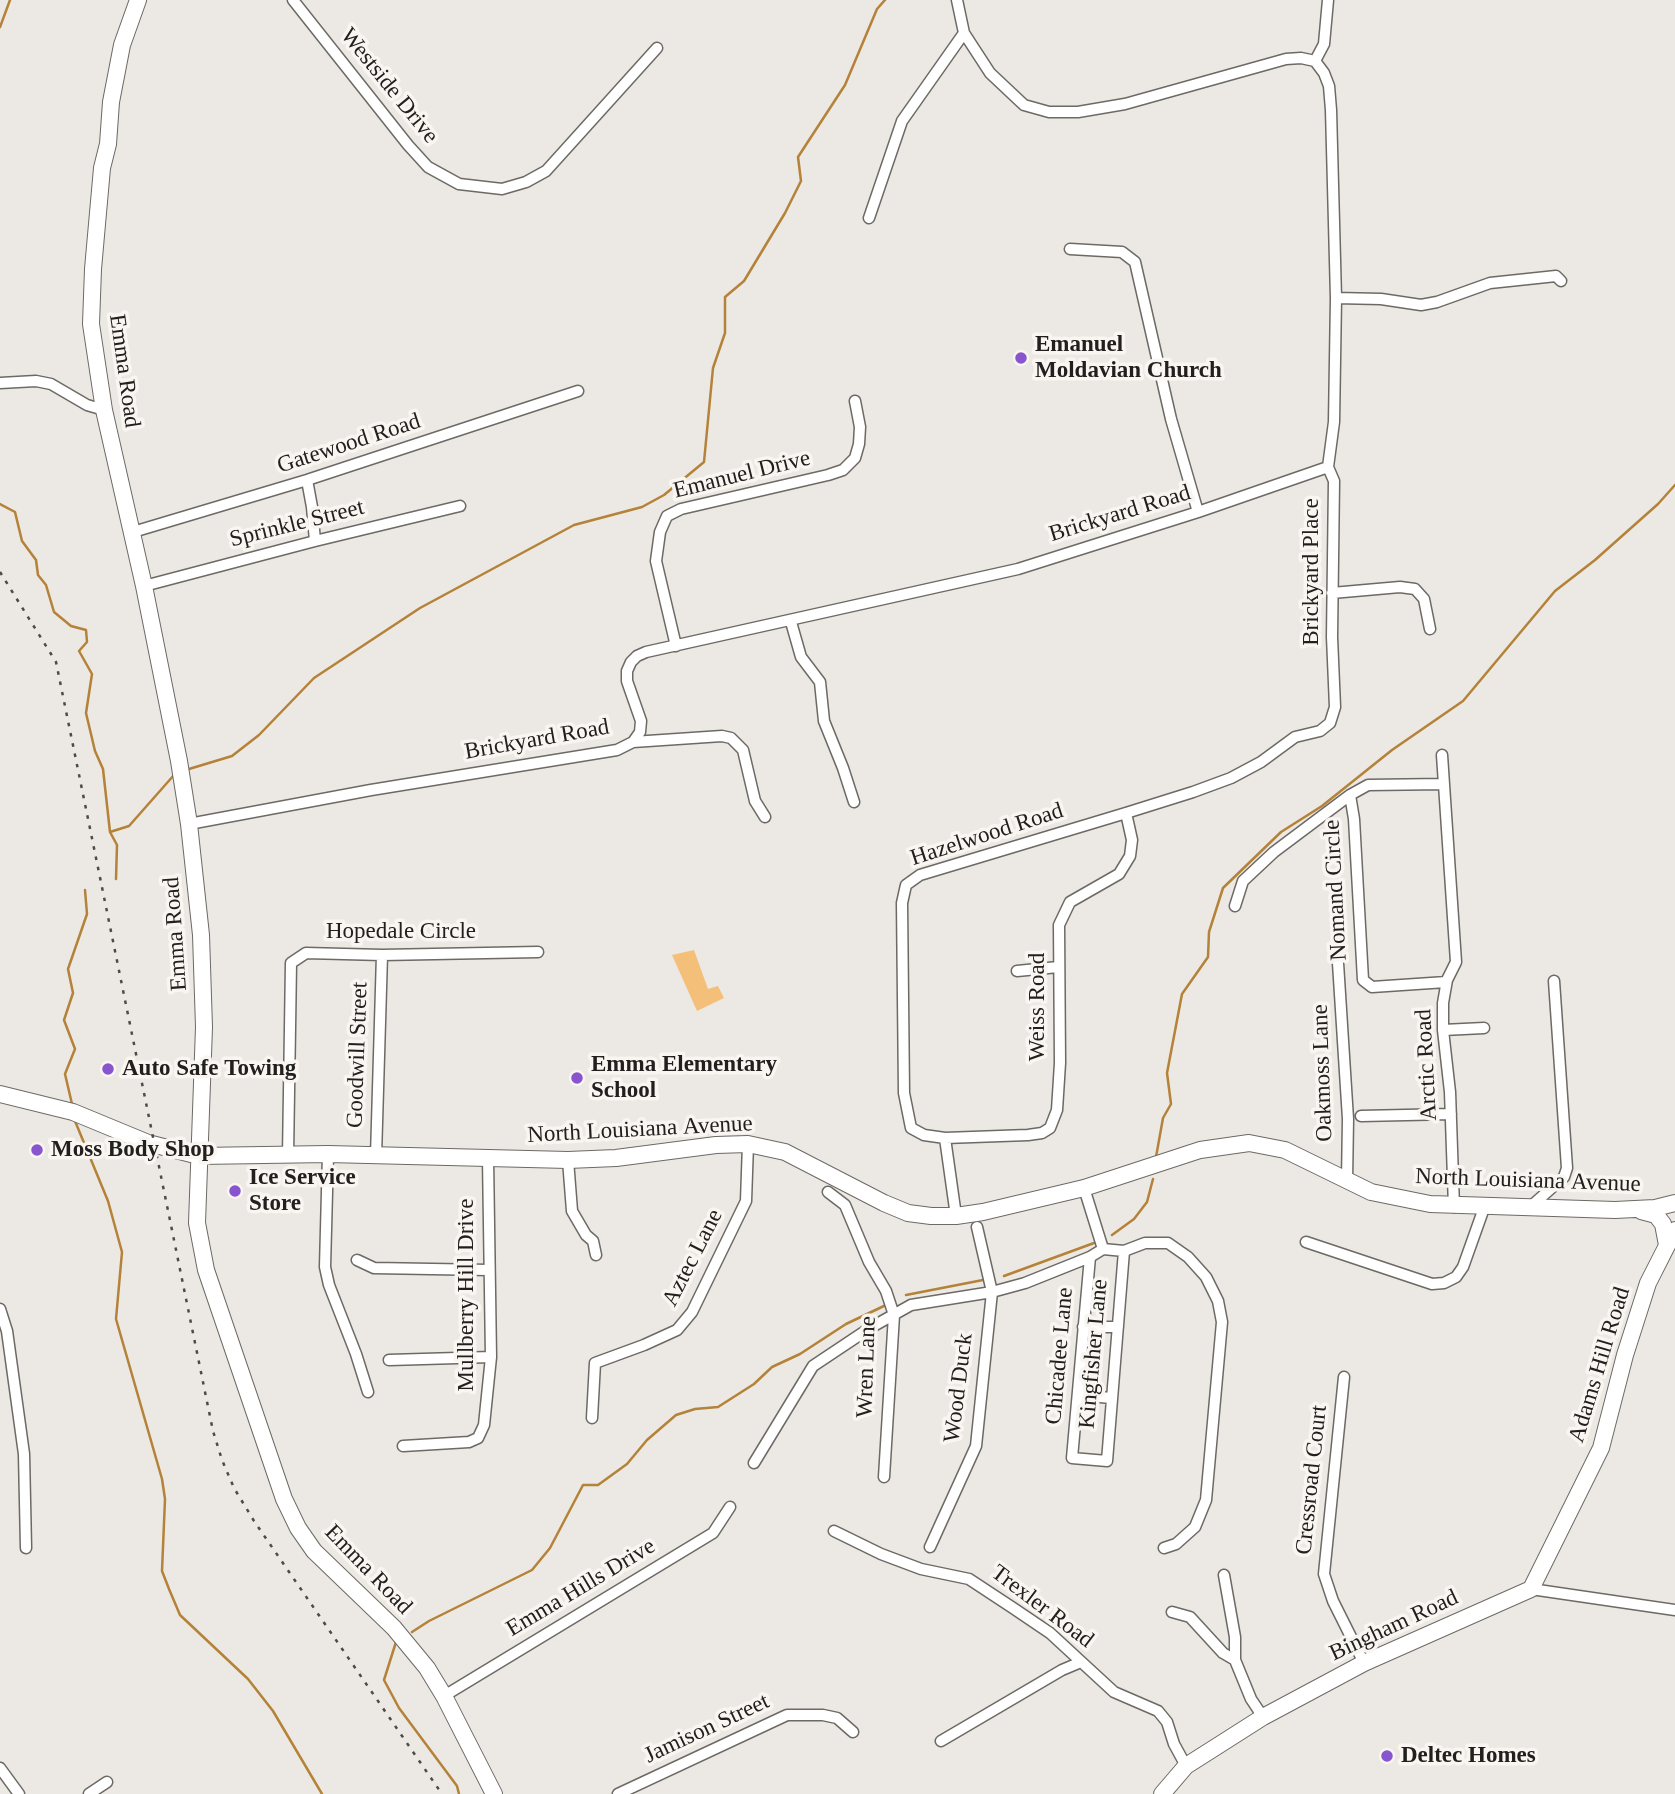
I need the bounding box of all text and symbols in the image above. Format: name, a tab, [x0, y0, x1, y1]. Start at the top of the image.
street label: Westside Drive	[334, 23, 444, 149]
street label: Emma Road	[102, 312, 146, 430]
place label: Emanuel Moldavian Church	[1035, 331, 1222, 385]
marker: Emanuel Moldavian Church	[1013, 350, 1029, 366]
street label: Gatewood Road	[274, 408, 424, 480]
street label: Emanuel Drive	[671, 445, 813, 505]
street label: Brickyard Road	[1046, 479, 1194, 549]
street label: Sprinkle Street	[227, 494, 367, 554]
street label: Brickyard Place	[1298, 498, 1326, 646]
street label: Brickyard Road	[463, 714, 611, 766]
street label: Hazelwood Road	[907, 797, 1067, 873]
street label: Nomand Circle	[1319, 819, 1353, 961]
street label: Emma Road	[158, 876, 194, 992]
street label: Hopedale Circle	[326, 918, 476, 946]
street label: Weiss Road	[1024, 953, 1052, 1061]
street label: Goodwill Street	[342, 981, 374, 1129]
street label: Oakmoss Lane	[1307, 1004, 1339, 1142]
street label: Arctic Road	[1410, 1008, 1444, 1122]
place label: Emma Elementary School	[591, 1051, 777, 1105]
place label: Auto Safe Towing	[122, 1055, 296, 1083]
marker: Auto Safe Towing	[100, 1061, 116, 1077]
marker: Emma Elementary School	[569, 1070, 585, 1086]
street label: North Louisiana Avenue	[527, 1110, 753, 1150]
place label: Moss Body Shop	[51, 1136, 215, 1164]
marker: Moss Body Shop	[29, 1142, 45, 1158]
street label: North Louisiana Avenue	[1415, 1163, 1641, 1199]
place label: Ice Service Store	[249, 1164, 356, 1218]
marker: Ice Service Store	[227, 1183, 243, 1199]
street label: Mullberry Hill Drive	[453, 1199, 481, 1391]
street label: Aztec Lane	[657, 1205, 729, 1311]
street label: Kingfisher Lane	[1074, 1278, 1114, 1430]
street label: Adams Hill Road	[1563, 1284, 1637, 1446]
street label: Chicadee Lane	[1040, 1286, 1080, 1426]
street label: Wren Lane	[851, 1316, 883, 1418]
street label: Wood Duck	[939, 1332, 979, 1444]
street label: Cressroad Court	[1290, 1404, 1334, 1556]
street label: Emma Road	[318, 1519, 418, 1621]
street label: Emma Hills Drive	[502, 1533, 660, 1643]
street label: Trexler Road	[985, 1560, 1099, 1654]
street label: Bingham Road	[1325, 1584, 1463, 1668]
street label: Jamison Street	[640, 1688, 774, 1770]
place label: Deltec Homes	[1401, 1742, 1536, 1770]
marker: Deltec Homes	[1379, 1748, 1395, 1764]

